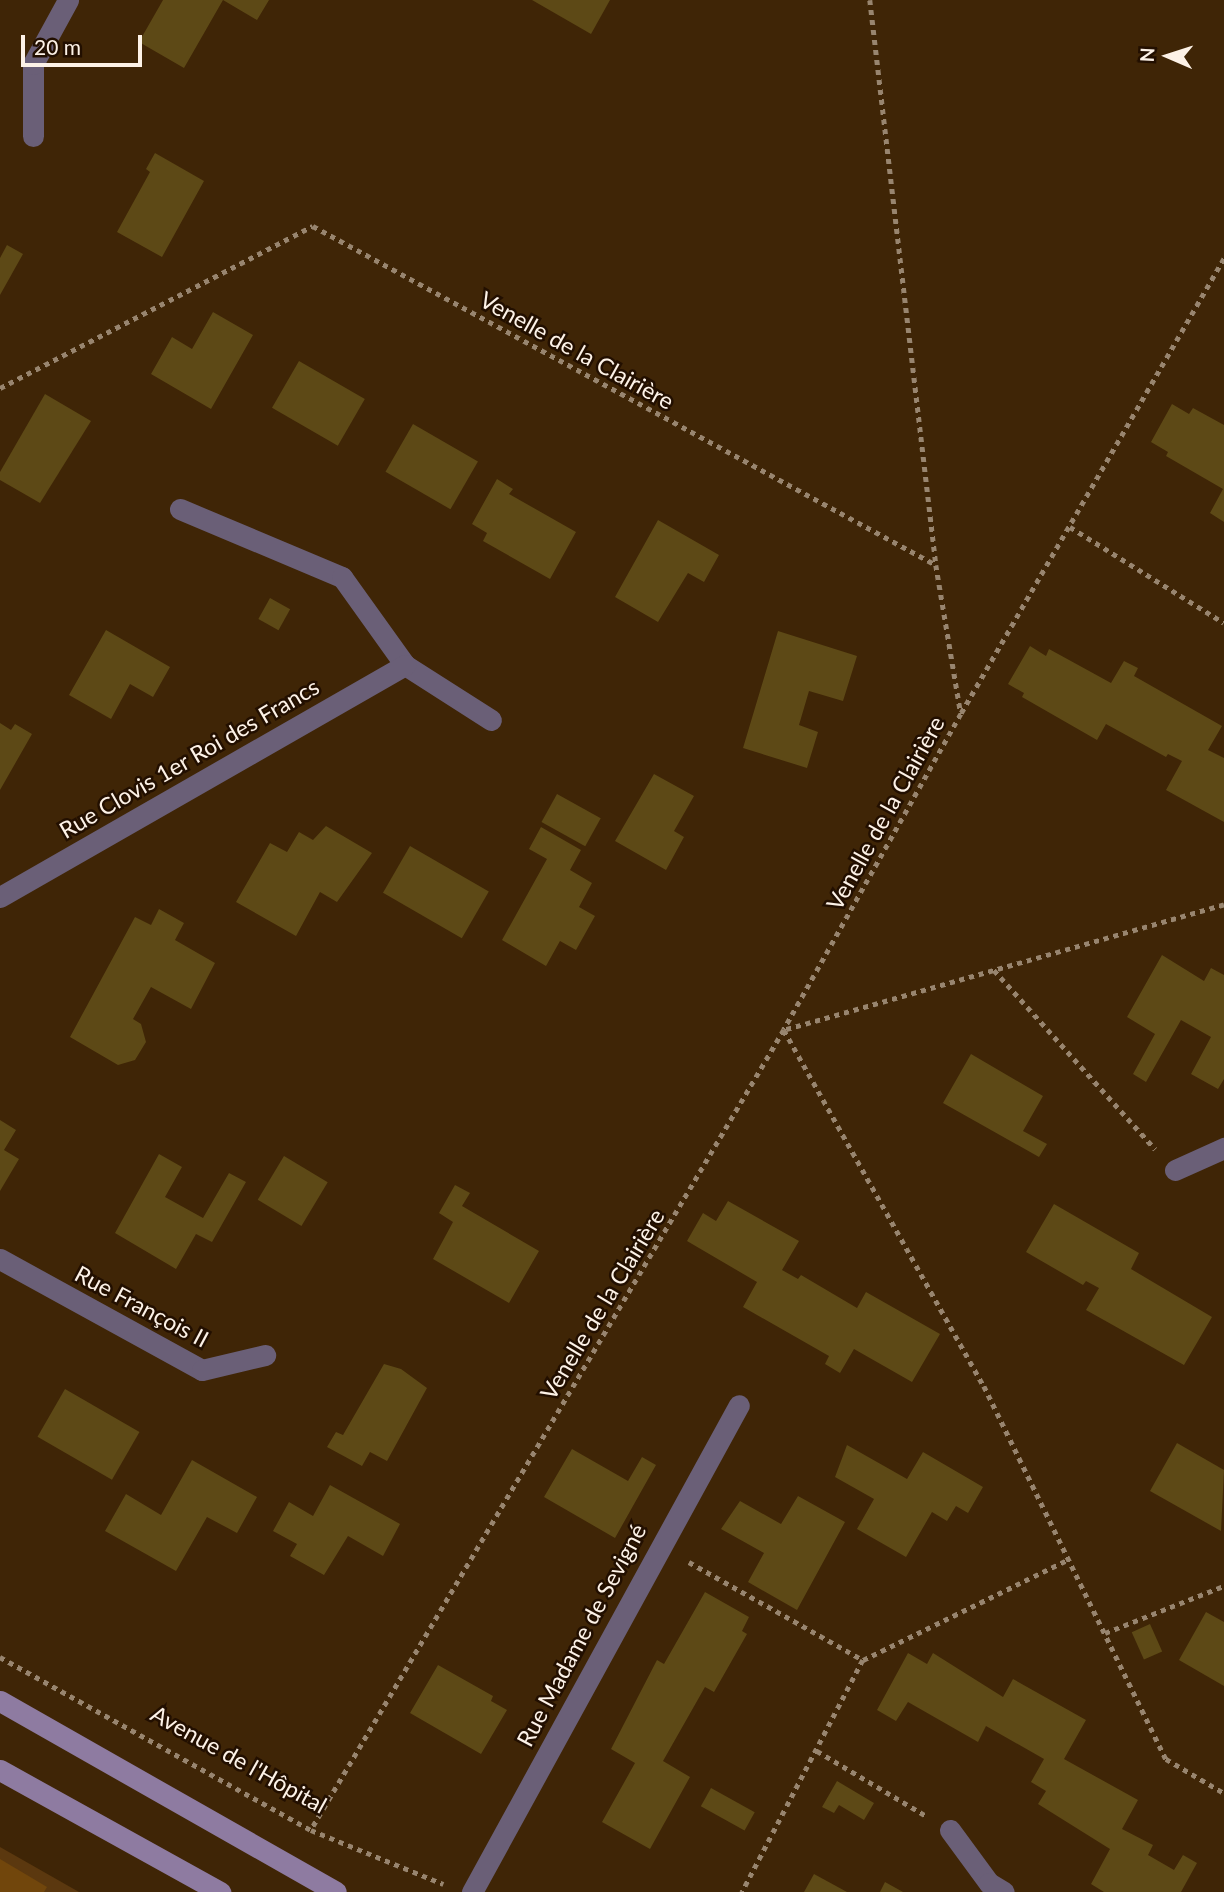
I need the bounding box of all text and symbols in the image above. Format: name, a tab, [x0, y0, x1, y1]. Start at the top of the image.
scale bar	[24, 21, 145, 65]
north arrow	[1133, 21, 1203, 91]
text: 20 m	[34, 34, 81, 59]
text: N	[1135, 47, 1158, 63]
street label: Venelle de la Clairière	[475, 285, 679, 415]
street label: Rue Clovis 1er Roi des Francs	[54, 672, 324, 844]
street label: Venelle de la Clairière	[820, 711, 950, 915]
street label: Venelle de la Clairière	[534, 1204, 670, 1404]
street label: Rue François II	[70, 1259, 214, 1353]
street label: Rue Madame de Sevigné	[511, 1519, 651, 1751]
street label: Avenue de l'Hôpital	[146, 1699, 332, 1819]

